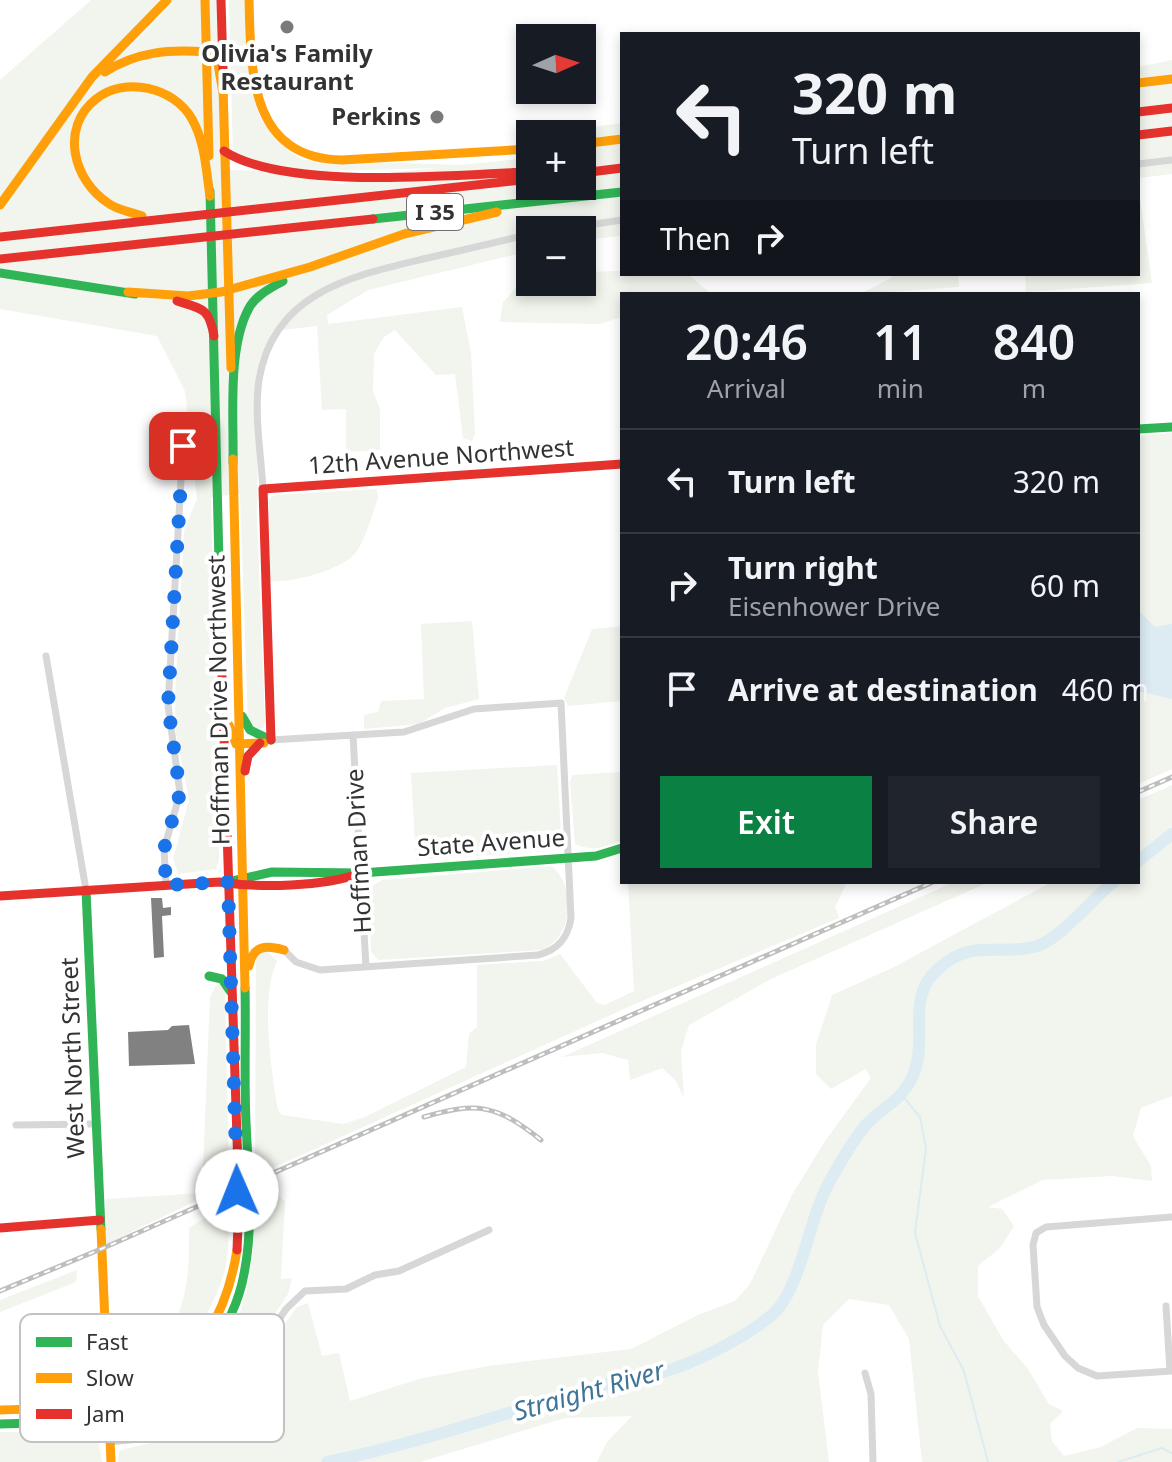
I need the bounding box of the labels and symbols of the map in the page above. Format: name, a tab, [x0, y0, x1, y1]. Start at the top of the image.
marker: Olivia's Family Restaurant	[278, 18, 296, 36]
north arrow	[516, 24, 596, 104]
place label: Olivia's Family Restaurant	[201, 36, 373, 97]
place label: Perkins	[331, 99, 421, 132]
marker: Perkins	[428, 108, 446, 126]
road number: I 35	[407, 194, 463, 230]
pin	[149, 412, 217, 480]
street label: 12th Avenue Northwest	[307, 430, 575, 481]
street label: Hoffman Drive Northwest	[198, 554, 237, 845]
street label: Hoffman Drive	[337, 768, 378, 934]
street label: State Avenue	[416, 820, 566, 863]
street label: West North Street	[51, 957, 92, 1159]
position arrow	[195, 1149, 279, 1233]
legend	[20, 1314, 284, 1442]
text: Fast	[86, 1326, 128, 1356]
water label: Straight River	[509, 1351, 670, 1429]
text: Slow	[86, 1362, 135, 1392]
text: Jam	[84, 1398, 125, 1428]

